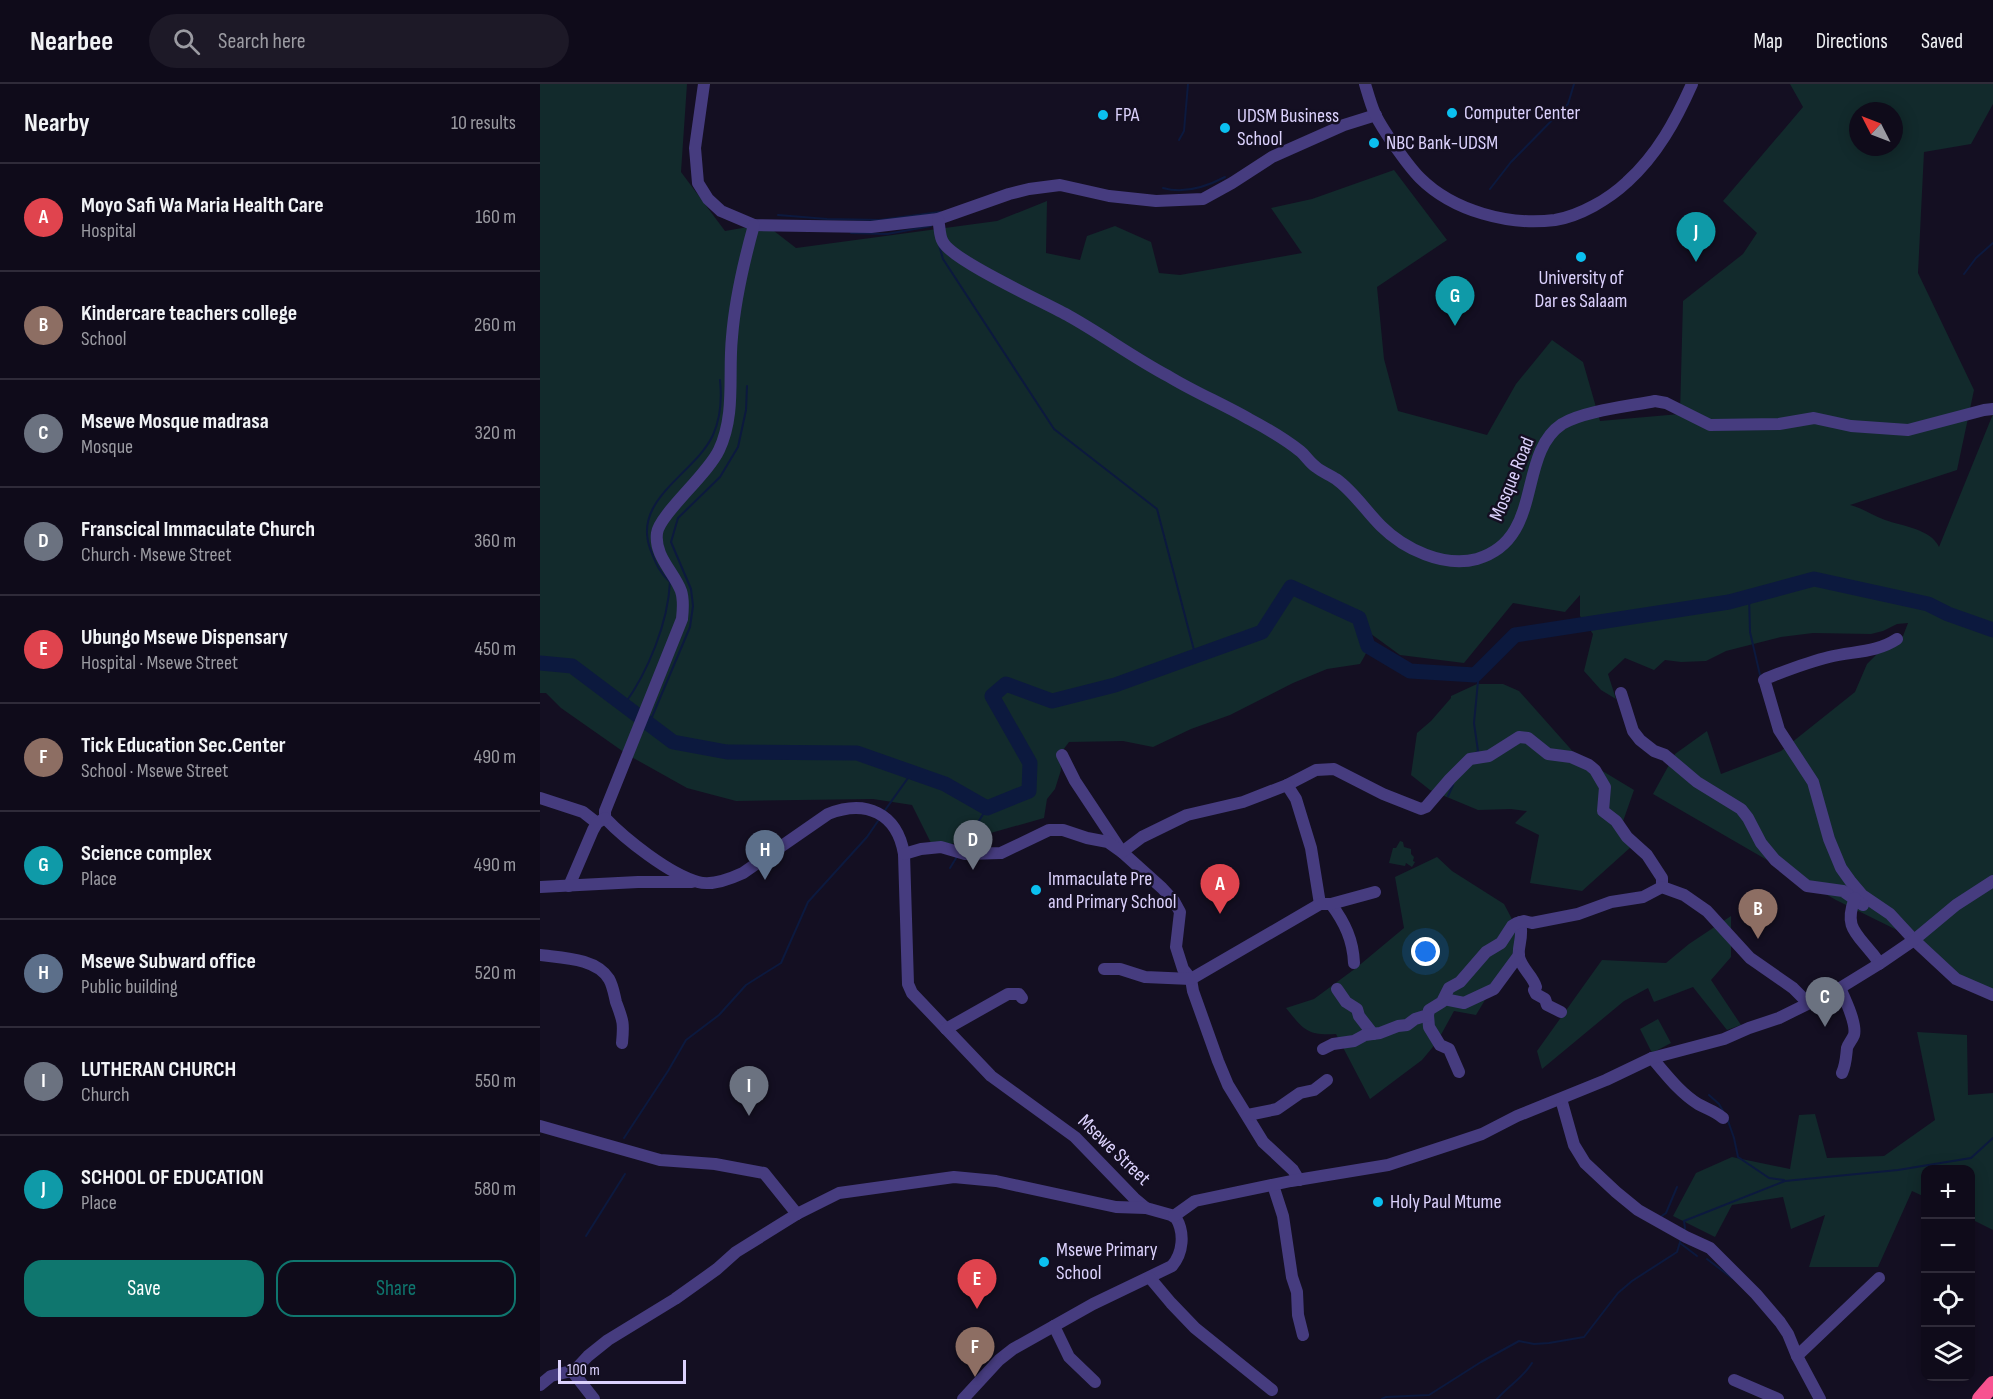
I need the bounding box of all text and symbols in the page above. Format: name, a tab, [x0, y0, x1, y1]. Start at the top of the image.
search box	[149, 14, 569, 68]
text: Nearbee	[30, 25, 113, 58]
icon: search	[170, 25, 203, 58]
text: Search here	[218, 28, 306, 55]
text: Map	[1753, 29, 1783, 54]
text: Directions	[1816, 29, 1888, 54]
text: Saved	[1921, 29, 1963, 54]
place label: Computer Center	[1464, 101, 1580, 125]
north arrow	[1849, 102, 1903, 156]
place label: FPA	[1115, 103, 1140, 127]
place label: UDSM Business School	[1237, 104, 1339, 151]
marker: Computer Center	[1445, 106, 1459, 120]
text: Nearby	[24, 108, 90, 139]
marker: FPA	[1096, 108, 1110, 122]
text: 10 results	[451, 111, 516, 135]
marker: UDSM Business School	[1218, 121, 1232, 135]
place label: NBC Bank-UDSM	[1386, 131, 1498, 155]
marker: NBC Bank-UDSM	[1367, 136, 1381, 150]
text: Moyo Safi Wa Maria Health Care	[81, 192, 324, 219]
text: A	[39, 205, 48, 229]
text: 160 m	[475, 205, 516, 229]
pin: J	[1676, 212, 1716, 262]
text: Hospital	[81, 219, 136, 243]
marker: University of Dar es Salaam	[1574, 250, 1588, 264]
place label: University of Dar es Salaam	[1535, 266, 1627, 313]
pin: G	[1436, 276, 1474, 326]
text: Kindercare teachers college	[81, 300, 297, 327]
text: B	[39, 313, 48, 337]
text: 260 m	[474, 313, 516, 337]
text: School	[81, 327, 126, 351]
text: Msewe Mosque madrasa	[81, 408, 269, 435]
text: C	[38, 421, 49, 445]
text: 320 m	[474, 421, 516, 445]
street label: Mosque Road	[1484, 433, 1540, 525]
text: Mosque	[81, 435, 133, 459]
text: Franscical Immaculate Church	[81, 516, 315, 543]
text: D	[38, 529, 49, 553]
text: 360 m	[474, 529, 516, 553]
text: Church · Msewe Street	[81, 543, 232, 567]
text: Ubungo Msewe Dispensary	[81, 624, 288, 651]
text: E	[39, 637, 48, 661]
text: 450 m	[475, 637, 516, 661]
text: Hospital · Msewe Street	[81, 651, 238, 675]
text: Tick Education Sec.Center	[81, 732, 286, 759]
text: F	[39, 745, 48, 769]
text: 490 m	[474, 745, 516, 769]
text: School · Msewe Street	[81, 759, 228, 783]
pin: D	[954, 820, 992, 870]
pin: H	[746, 830, 784, 880]
text: Science complex	[81, 840, 212, 867]
text: G	[38, 853, 49, 877]
text: 490 m	[474, 853, 516, 877]
pin: A	[1200, 864, 1240, 914]
text: Place	[81, 867, 117, 891]
place label: Immaculate Pre and Primary School	[1048, 867, 1176, 914]
marker: Immaculate Pre and Primary School	[1029, 883, 1043, 897]
pin: B	[1738, 890, 1778, 939]
your location	[1411, 937, 1440, 966]
text: Msewe Subward office	[81, 948, 256, 975]
text: H	[38, 961, 49, 985]
text: 520 m	[475, 961, 516, 985]
text: Public building	[81, 975, 178, 999]
pin: C	[1806, 978, 1844, 1027]
text: LUTHERAN CHURCH	[81, 1056, 236, 1083]
pin: I	[730, 1066, 768, 1116]
text: I	[41, 1069, 46, 1093]
text: 550 m	[475, 1069, 516, 1093]
text: Church	[81, 1083, 130, 1107]
street label: Msewe Street	[1073, 1110, 1155, 1190]
text: SCHOOL OF EDUCATION	[81, 1164, 264, 1191]
map controls	[1921, 1165, 1975, 1381]
button: +	[1921, 1165, 1975, 1219]
text: J	[41, 1177, 46, 1201]
text: 580 m	[474, 1177, 516, 1201]
place label: Holy Paul Mtume	[1390, 1190, 1501, 1214]
text: Place	[81, 1191, 117, 1215]
marker: Holy Paul Mtume	[1371, 1195, 1385, 1209]
button: −	[1921, 1219, 1975, 1273]
place label: Msewe Primary School	[1056, 1238, 1158, 1285]
marker: Msewe Primary School	[1037, 1255, 1051, 1269]
button: Save	[24, 1260, 264, 1317]
button: Share	[276, 1260, 516, 1317]
pin: E	[958, 1260, 996, 1309]
button: locate	[1921, 1273, 1975, 1327]
button: layers	[1921, 1327, 1975, 1381]
pin: F	[956, 1328, 994, 1377]
scale bar	[558, 1357, 686, 1384]
text: 100 m	[567, 1361, 600, 1380]

